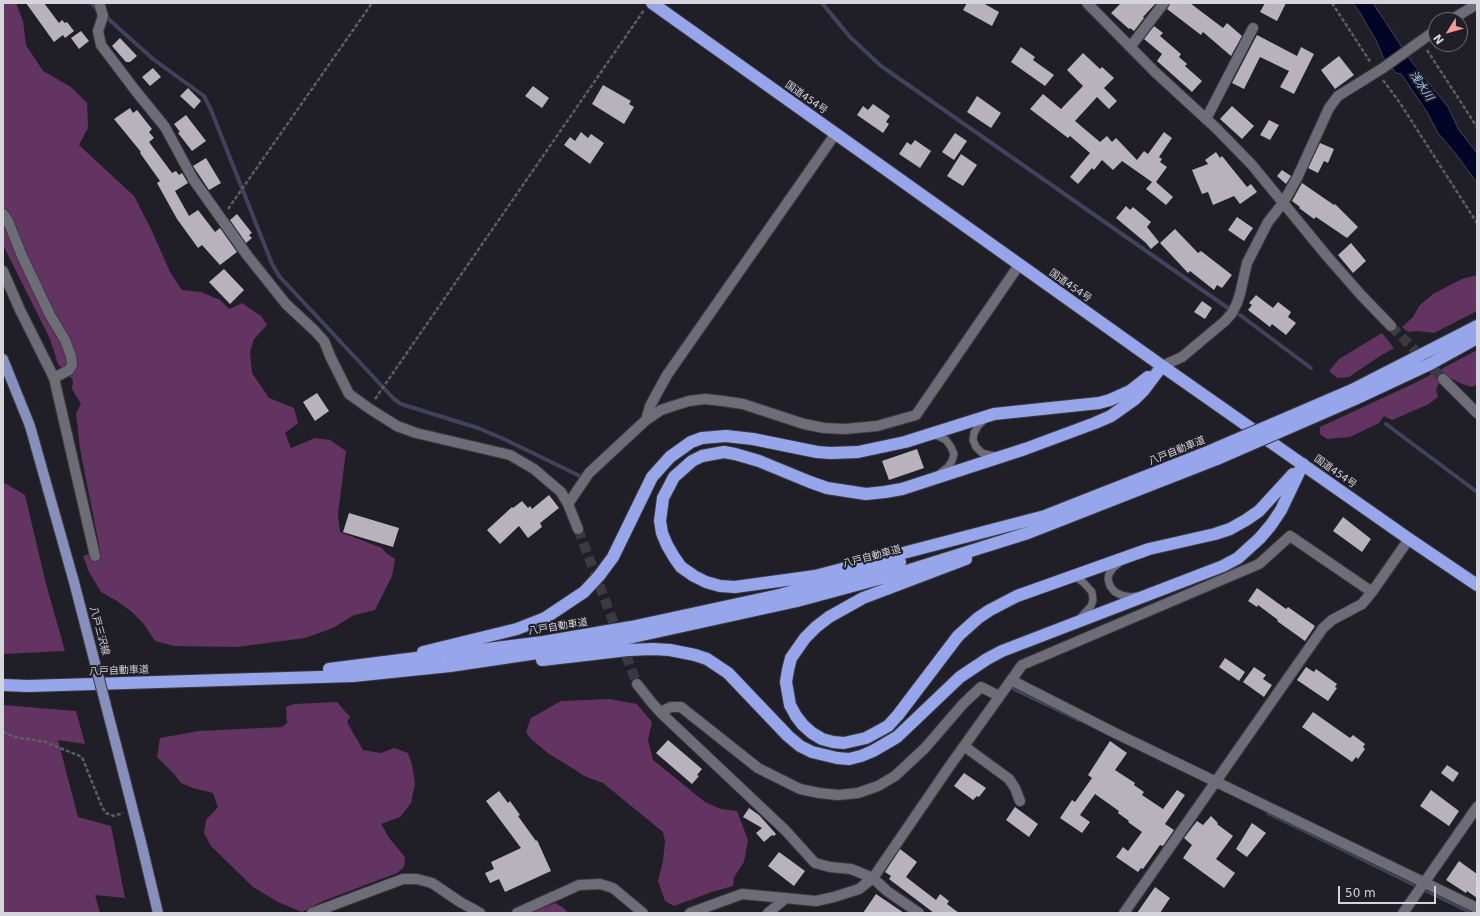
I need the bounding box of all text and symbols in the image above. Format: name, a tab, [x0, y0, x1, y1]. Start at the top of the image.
north arrow	[1428, 12, 1468, 52]
text: N	[1431, 31, 1447, 47]
water label: 浅水川	[1406, 69, 1436, 103]
street label: 国道454号	[782, 79, 830, 117]
street label: 国道454号	[1046, 267, 1094, 305]
street label: 八戸自動車道	[1147, 434, 1207, 468]
street label: 国道454号	[1311, 453, 1359, 491]
street label: 八戸自動車道	[841, 543, 903, 571]
street label: 八戸三沢線	[87, 605, 111, 657]
street label: 八戸自動車道	[527, 616, 589, 638]
street label: 八戸自動車道	[89, 664, 149, 678]
scale bar	[1340, 878, 1438, 904]
text: 50 m	[1345, 886, 1376, 900]

